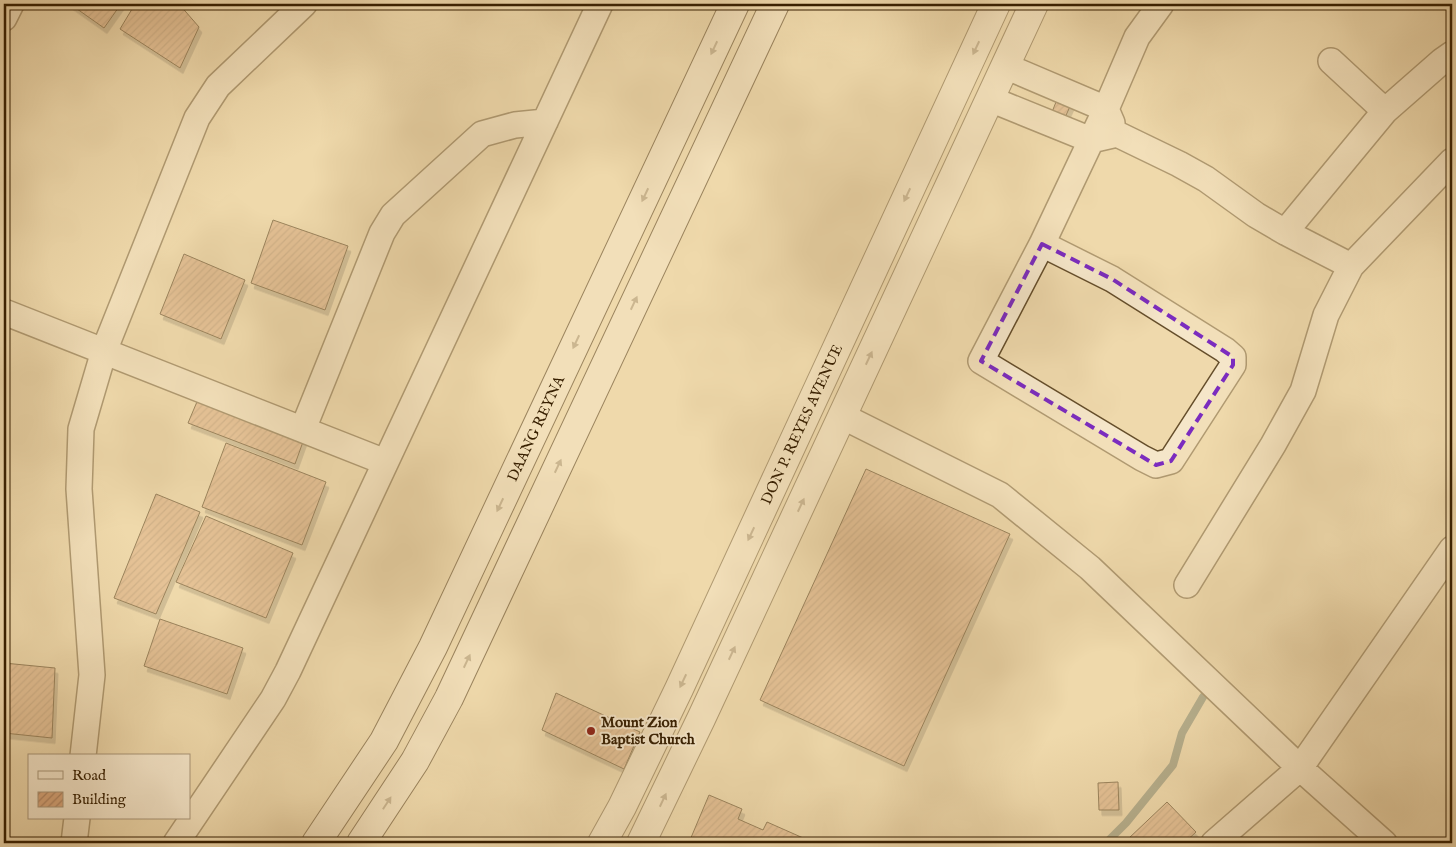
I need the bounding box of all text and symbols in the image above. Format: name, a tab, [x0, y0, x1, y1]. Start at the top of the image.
one-way arrow	[710, 41, 718, 55]
one-way arrow	[971, 41, 979, 55]
one-way arrow	[641, 188, 649, 202]
one-way arrow	[903, 188, 911, 202]
one-way arrow	[631, 296, 639, 310]
one-way arrow	[572, 335, 580, 349]
street label: DON P. REYES AVENUE	[757, 341, 847, 508]
one-way arrow	[865, 351, 873, 365]
street label: DAANG REYNA	[503, 372, 569, 485]
one-way arrow	[554, 459, 562, 473]
one-way arrow	[495, 498, 503, 512]
one-way arrow	[797, 498, 805, 512]
one-way arrow	[747, 526, 755, 541]
one-way arrow	[728, 646, 736, 660]
one-way arrow	[463, 654, 471, 668]
one-way arrow	[678, 674, 686, 688]
place label: Mount Zion Baptist Church	[601, 713, 696, 749]
marker: Mount Zion Baptist Church	[585, 725, 597, 737]
legend	[28, 754, 190, 820]
text: Road	[72, 766, 107, 785]
text: Building	[72, 790, 127, 809]
one-way arrow	[659, 793, 667, 807]
one-way arrow	[383, 796, 392, 809]

